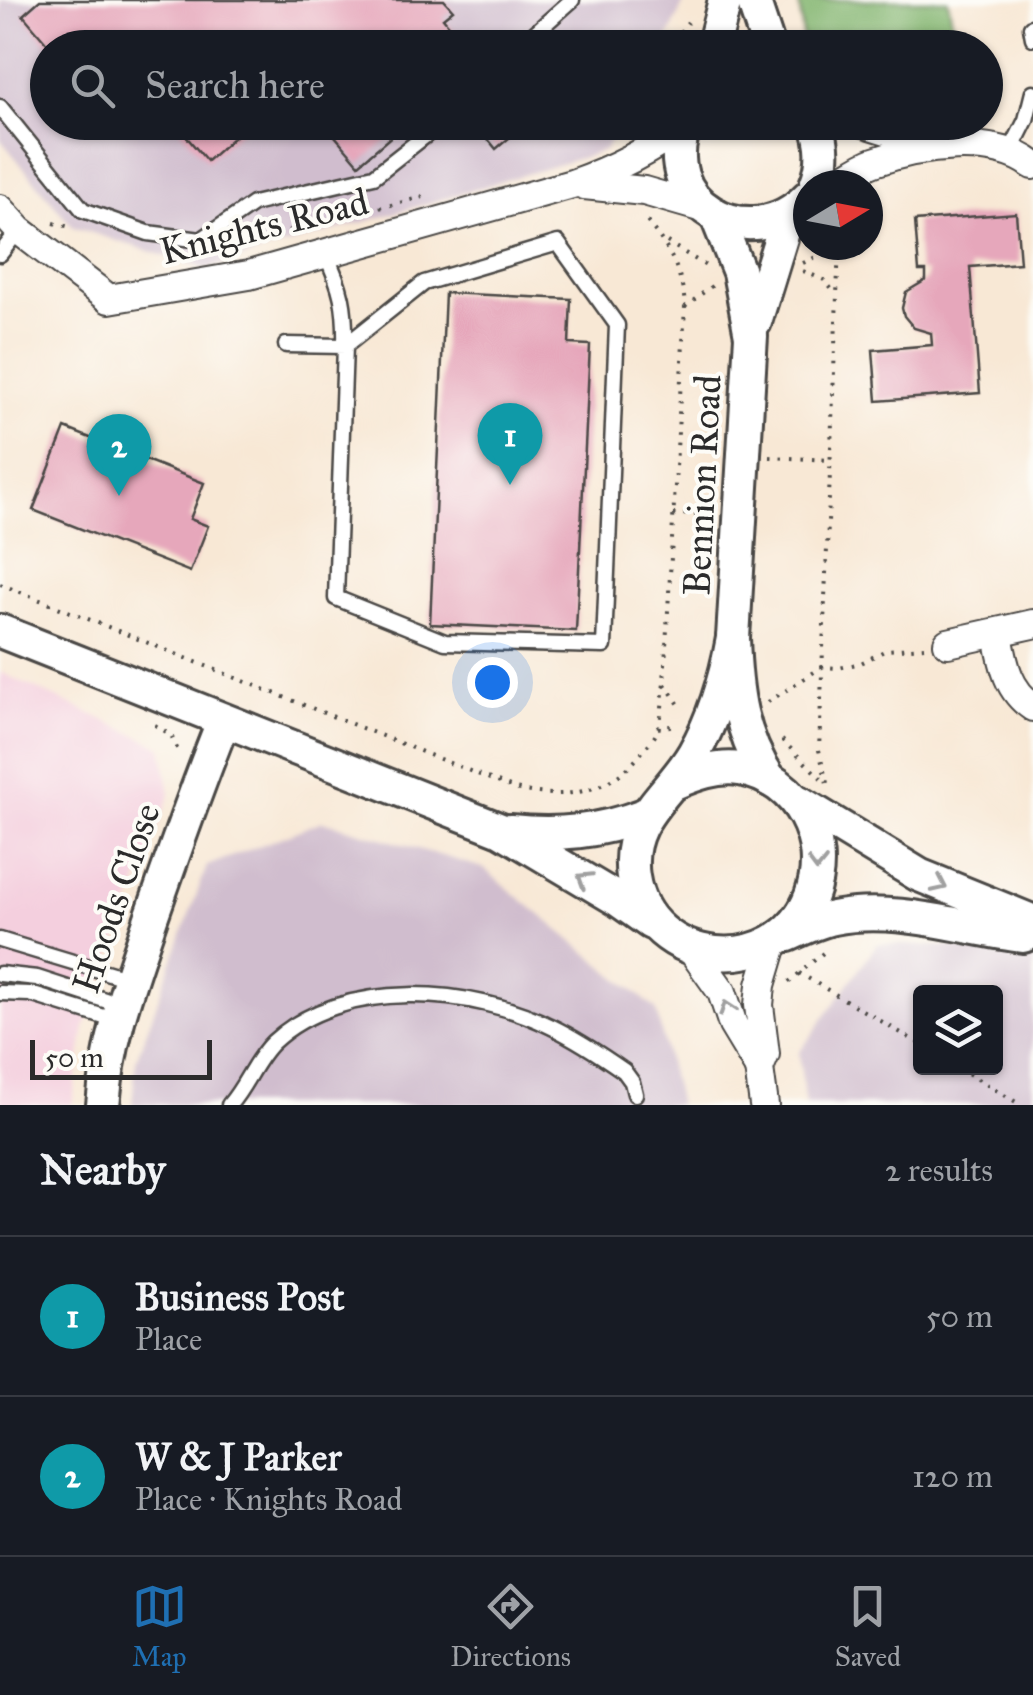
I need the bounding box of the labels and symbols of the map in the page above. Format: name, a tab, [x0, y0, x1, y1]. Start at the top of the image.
north arrow	[793, 170, 883, 260]
street label: Knights Road	[155, 178, 373, 274]
street label: Bennion Road	[673, 373, 731, 597]
pin: 1	[478, 402, 542, 485]
pin: 2	[86, 414, 152, 496]
your location	[467, 657, 518, 708]
street label: Hoods Close	[62, 797, 170, 999]
one-way arrow	[806, 858, 828, 873]
one-way arrow	[577, 872, 595, 891]
one-way arrow	[929, 872, 947, 892]
one-way arrow	[718, 1001, 739, 1018]
scale bar	[30, 1035, 212, 1080]

